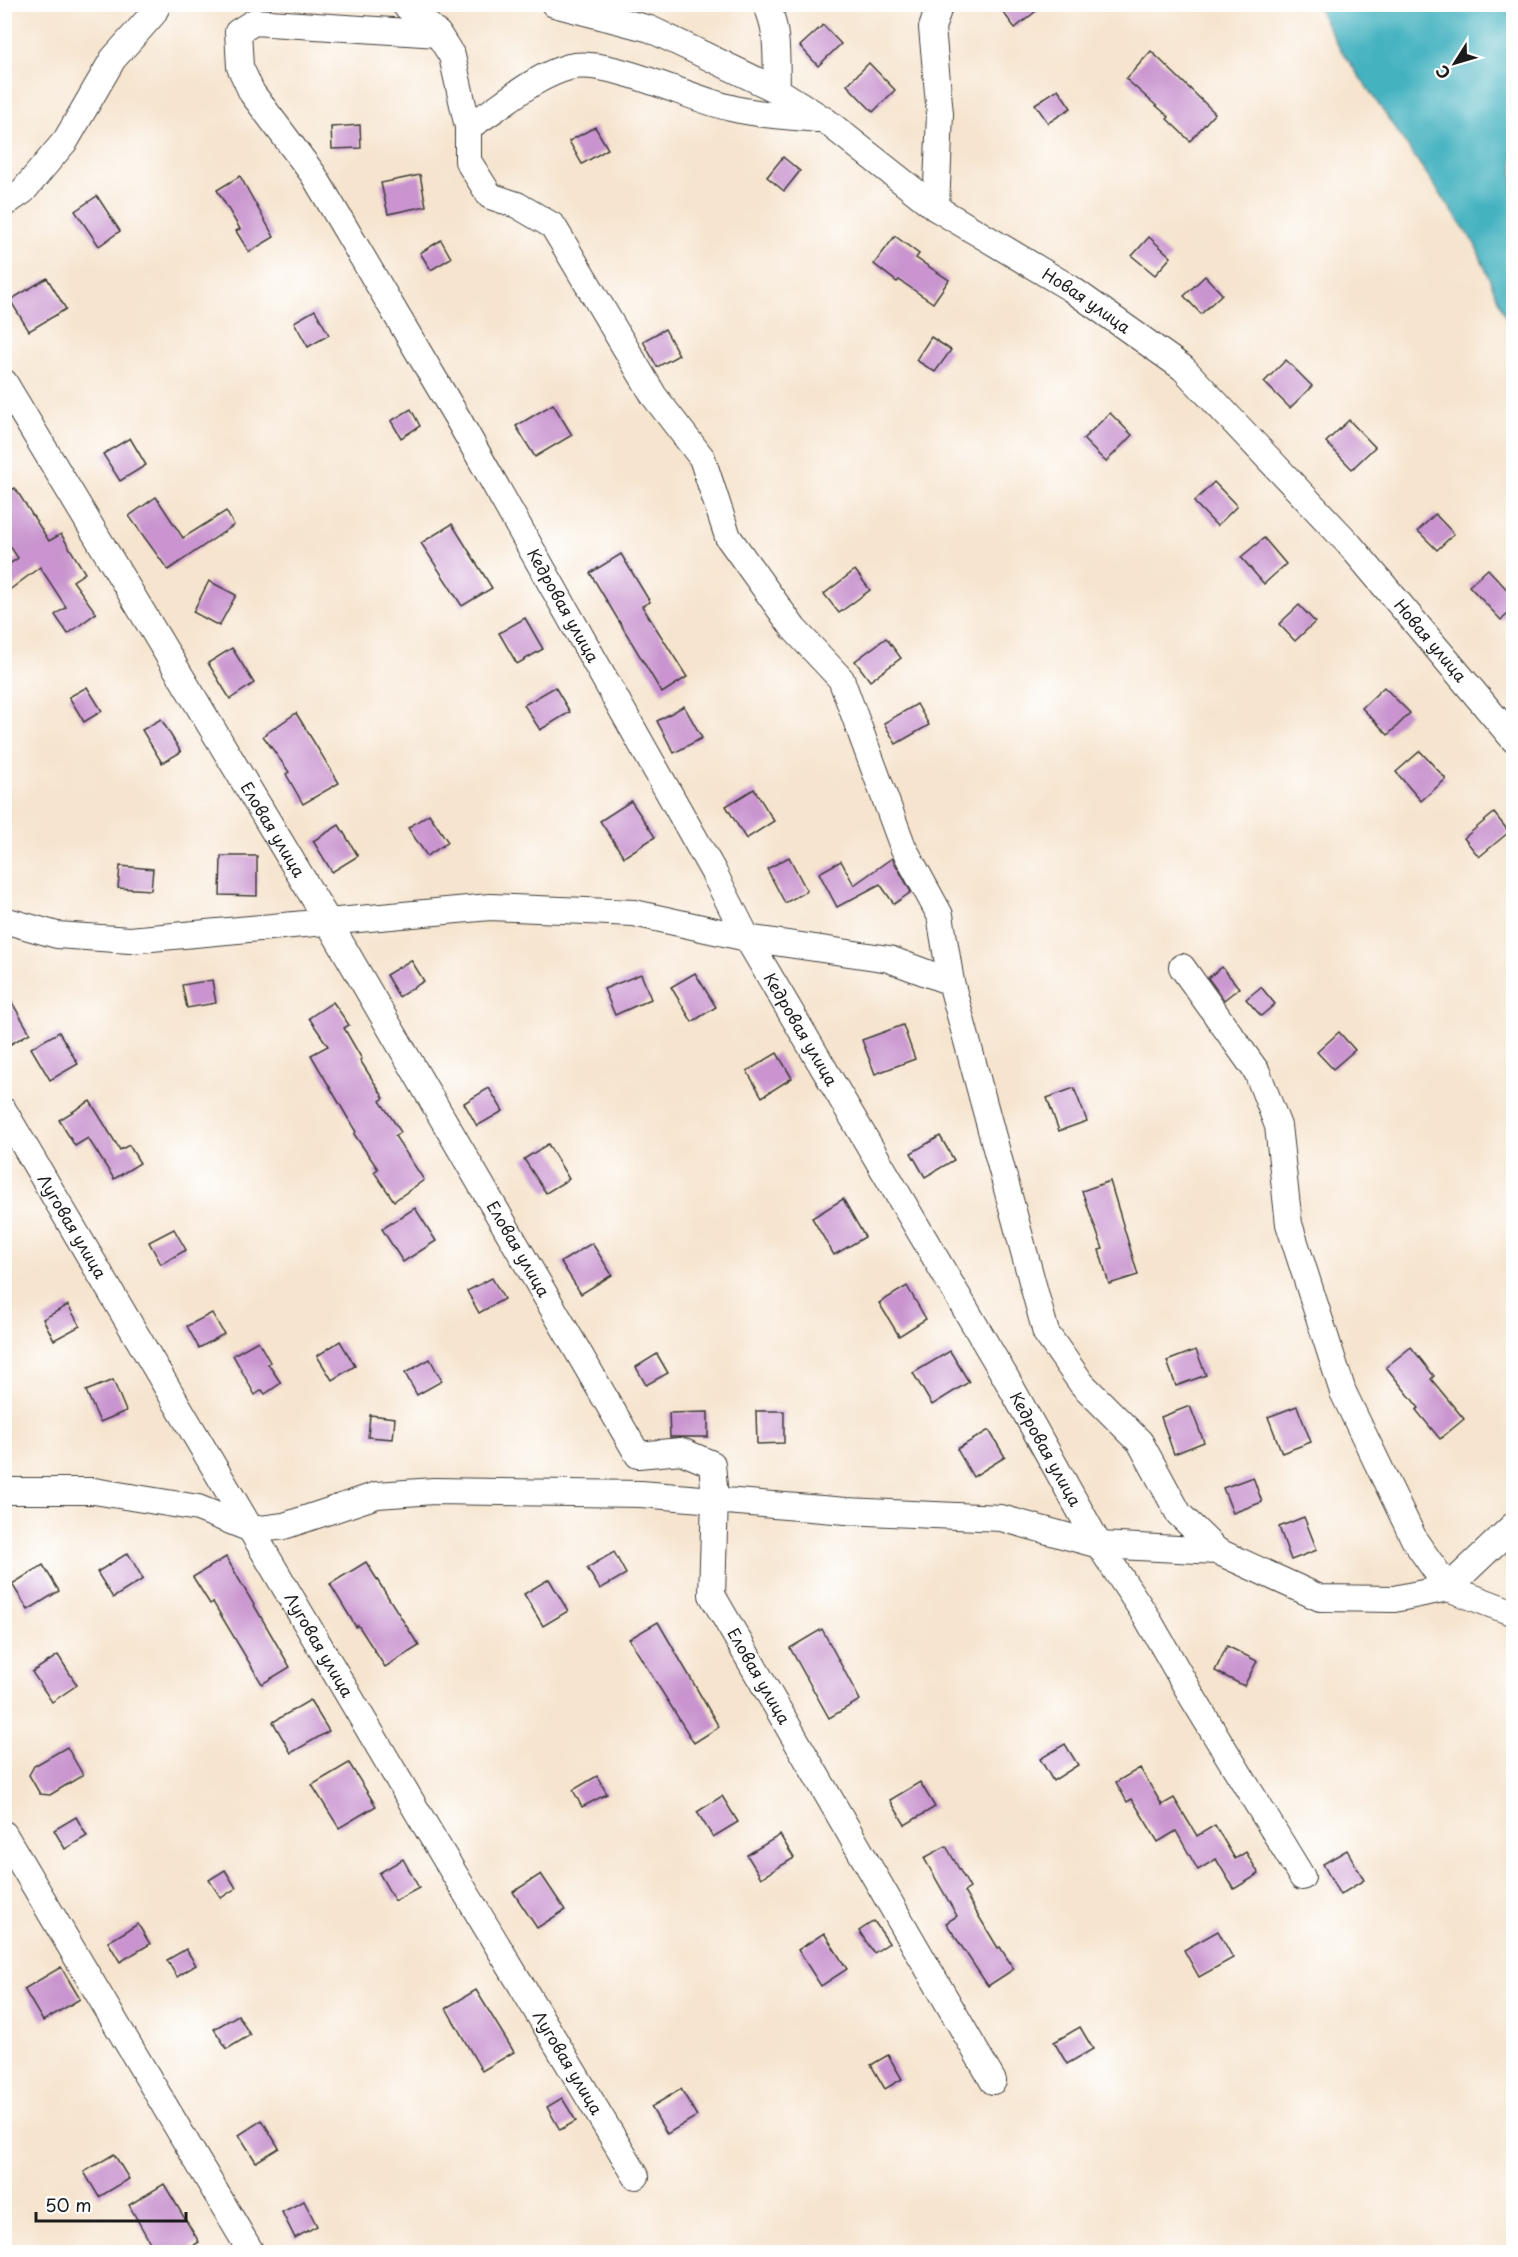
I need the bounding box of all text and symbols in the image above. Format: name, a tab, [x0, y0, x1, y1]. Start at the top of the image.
north arrow	[1425, 33, 1485, 93]
text: С	[1429, 61, 1455, 85]
street label: Новая улица	[1038, 261, 1136, 338]
street label: Кедровая улица	[522, 543, 606, 666]
street label: Новая улица	[1389, 593, 1473, 687]
street label: Еловая улица	[236, 777, 312, 881]
street label: Кедровая улица	[759, 968, 844, 1090]
street label: Луговая улица	[33, 1169, 113, 1283]
street label: Еловая улица	[482, 1196, 557, 1301]
street label: Кедровая улица	[1005, 1387, 1088, 1510]
street label: Луговая улица	[280, 1588, 360, 1701]
street label: Еловая улица	[722, 1623, 797, 1728]
street label: Луговая улица	[528, 2005, 609, 2119]
scale bar	[36, 2185, 186, 2223]
text: 50 m	[45, 2191, 92, 2218]

